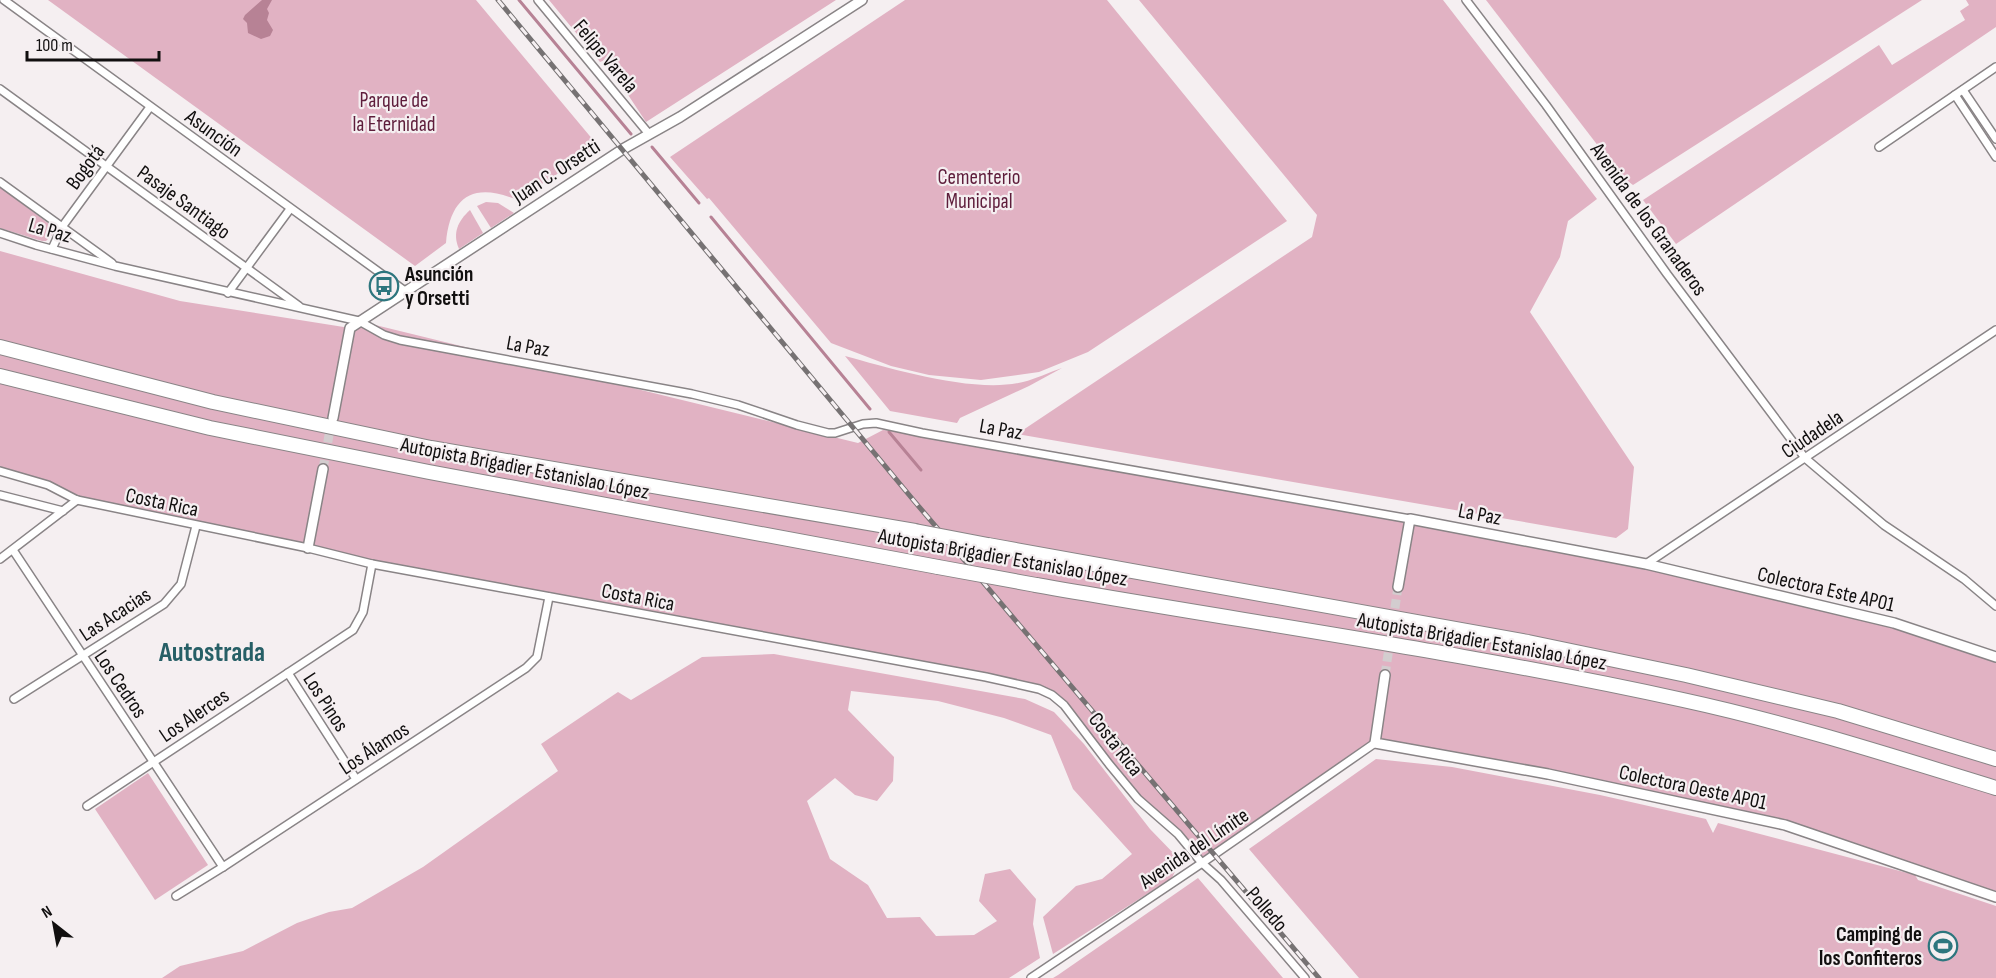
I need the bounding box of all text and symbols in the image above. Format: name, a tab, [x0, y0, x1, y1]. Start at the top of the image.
street label: Felipe Varela	[568, 15, 643, 98]
scale bar	[27, 24, 159, 62]
text: 100 m	[36, 35, 73, 56]
park label: Parque de la Eternidad	[352, 88, 436, 137]
street label: Asunción	[180, 104, 247, 162]
street label: Juan C. Orsetti	[507, 134, 605, 210]
street label: Avenida de los Granaderos	[1584, 137, 1712, 301]
street label: Bogotá	[61, 140, 110, 195]
street label: Pasaje Santiago	[132, 160, 235, 245]
park label: Cementerio Municipal	[938, 165, 1020, 214]
street label: La Paz	[26, 212, 75, 249]
place label: Asunción y Orsetti	[404, 262, 473, 311]
bus stop icon: Asunción y Orsetti	[368, 270, 400, 302]
street label: La Paz	[504, 330, 552, 363]
street label: Ciudadela	[1777, 405, 1848, 464]
street label: La Paz	[977, 413, 1025, 446]
street label: Autopista Brigadier Estanislao López	[398, 432, 652, 505]
street label: Costa Rica	[123, 483, 201, 522]
street label: La Paz	[1456, 498, 1504, 531]
street label: Autopista Brigadier Estanislao López	[875, 523, 1130, 592]
street label: Colectora Este AP01	[1755, 562, 1898, 618]
street label: Costa Rica	[599, 578, 677, 617]
street label: Las Acacias	[75, 582, 156, 647]
street label: Autopista Brigadier Estanislao López	[1354, 607, 1609, 676]
district label: Autostrada	[158, 637, 265, 669]
street label: Los Cedros	[89, 646, 152, 723]
street label: Los Pinos	[297, 668, 354, 736]
street label: Los Alerces	[155, 683, 234, 748]
street label: Costa Rica	[1083, 708, 1148, 781]
street label: Los Álamos	[335, 717, 414, 780]
street label: Colectora Oeste AP01	[1617, 760, 1770, 815]
street label: Avenida del Límite	[1134, 803, 1254, 895]
street label: Polledo	[1240, 882, 1293, 937]
north arrow	[24, 894, 84, 954]
text: N	[38, 902, 56, 923]
place label: Camping de los Confiteros	[1819, 922, 1922, 971]
sports icon: Camping de los Confiteros	[1927, 930, 1959, 962]

